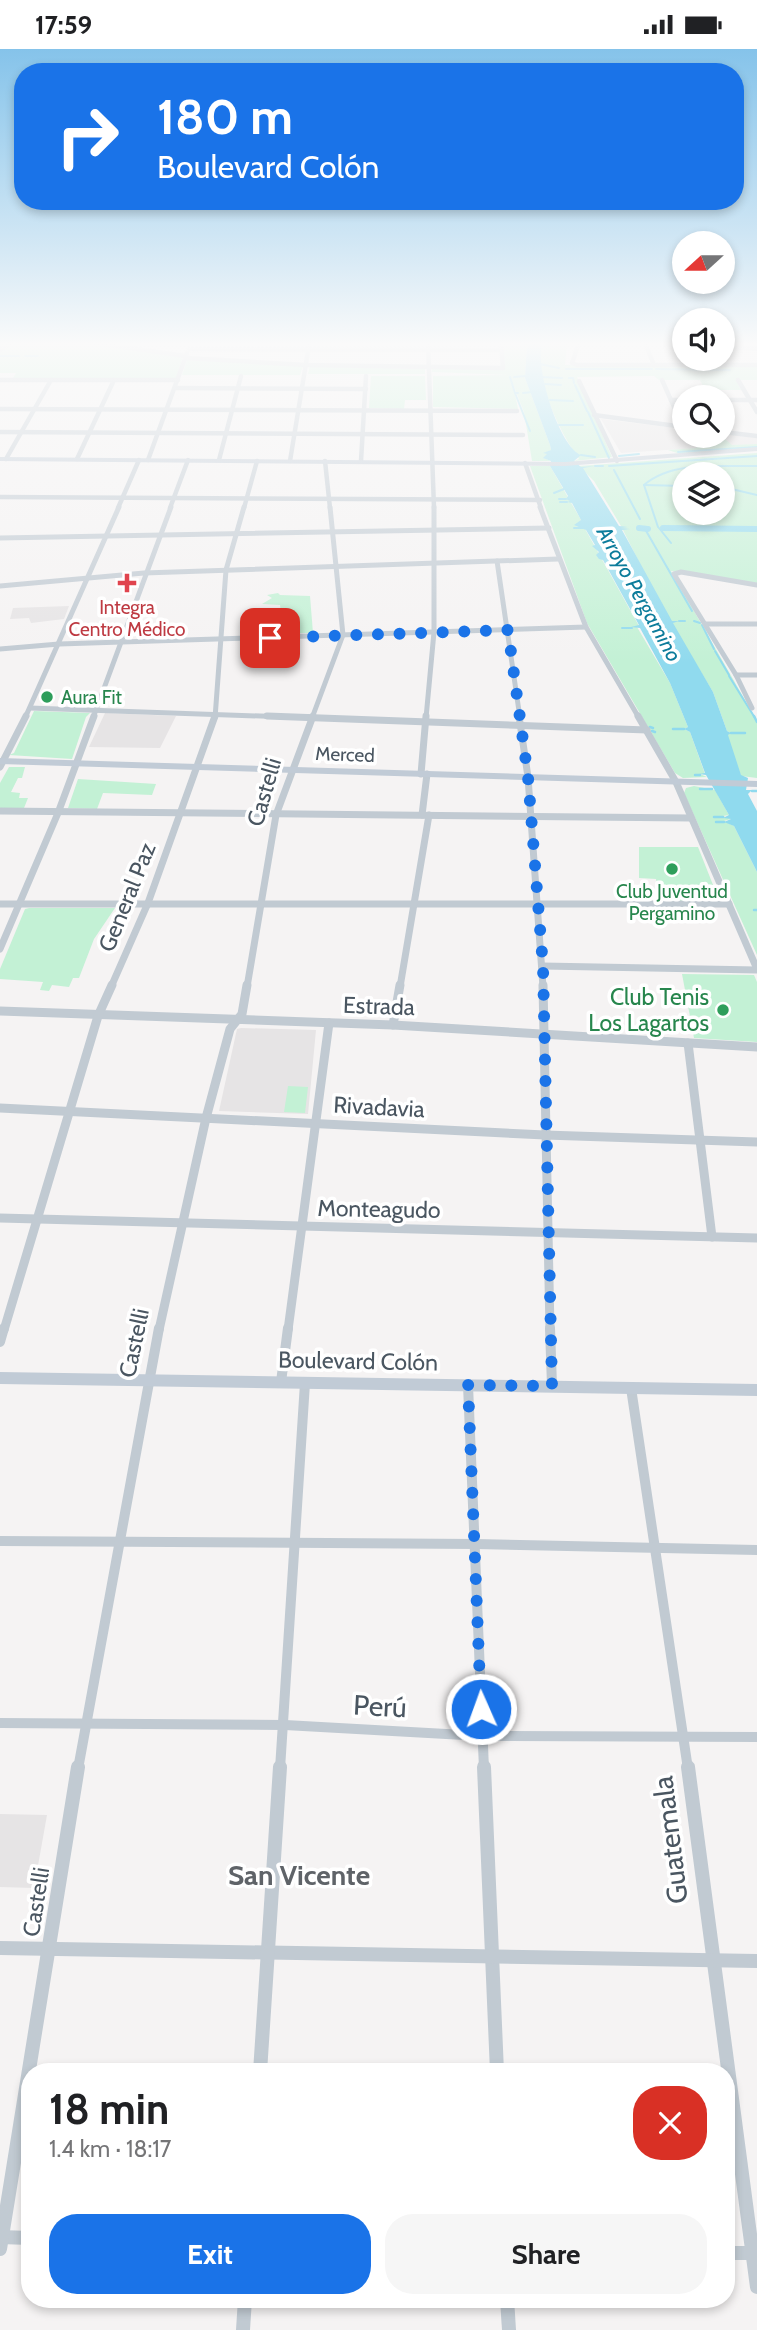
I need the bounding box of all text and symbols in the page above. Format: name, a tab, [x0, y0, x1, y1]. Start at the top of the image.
text: 17:59	[35, 9, 92, 41]
text: 180 m	[157, 87, 293, 146]
icon: right	[42, 91, 133, 182]
text: Boulevard Colón	[157, 147, 379, 186]
north arrow	[672, 231, 735, 294]
map controls	[672, 231, 735, 525]
button: sound	[672, 308, 735, 371]
button: search	[672, 385, 735, 448]
button: layers	[672, 462, 735, 525]
water label: Arroyo Pergamino	[591, 521, 687, 666]
marker: Integra Centro Médico	[117, 573, 137, 593]
place label: Integra Centro Médico	[69, 596, 185, 641]
pin	[240, 608, 300, 668]
icon: arrive	[251, 619, 289, 657]
place label: Aura Fit	[61, 686, 123, 709]
marker: Aura Fit	[39, 689, 55, 705]
street label: Merced	[315, 742, 375, 767]
street label: Castelli	[241, 755, 287, 829]
street label: General Paz	[92, 838, 162, 956]
marker: Club Juventud Pergamino	[664, 861, 680, 877]
place label: Club Juventud Pergamino	[616, 880, 728, 925]
place label: Club Tenis Los Lagartos	[588, 983, 709, 1037]
street label: Estrada	[343, 991, 415, 1021]
marker: Club Tenis Los Lagartos	[715, 1002, 731, 1018]
street label: Rivadavia	[333, 1091, 425, 1123]
street label: Monteagudo	[317, 1194, 441, 1224]
street label: Castelli	[113, 1306, 155, 1380]
street label: Boulevard Colón	[278, 1346, 438, 1376]
position arrow	[444, 1672, 518, 1746]
street label: Perú	[352, 1688, 408, 1724]
street label: Guatemala	[645, 1774, 695, 1906]
district label: San Vicente	[228, 1858, 370, 1892]
street label: Castelli	[17, 1865, 55, 1939]
text: 18 min	[49, 2083, 169, 2135]
button: close	[633, 2086, 707, 2160]
text: 1.4 km · 18:17	[49, 2135, 171, 2163]
button: Exit	[49, 2214, 371, 2294]
button: Share	[385, 2214, 707, 2294]

